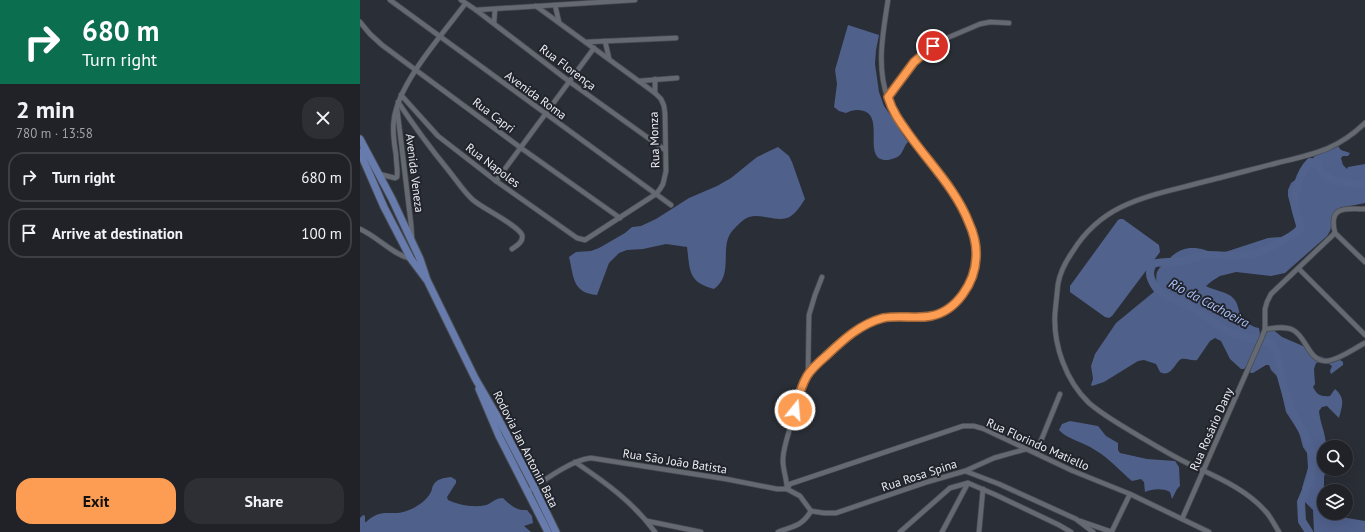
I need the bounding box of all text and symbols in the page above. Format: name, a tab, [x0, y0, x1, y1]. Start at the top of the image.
text: 680 m	[82, 12, 159, 49]
icon: right	[16, 16, 68, 68]
pin	[916, 29, 950, 63]
icon: arrive	[922, 35, 944, 57]
street label: Rua Florença	[537, 41, 599, 93]
text: Turn right	[82, 48, 157, 71]
street label: Avenida Roma	[502, 68, 570, 122]
text: 2 min	[16, 94, 75, 125]
street label: Rua Capri	[470, 94, 518, 136]
button: close	[302, 97, 344, 139]
street label: Rua Monza	[646, 111, 662, 168]
text: 780 m · 13:58	[16, 125, 93, 142]
street label: Avenida Veneza	[403, 133, 427, 213]
street label: Rua Napoles	[463, 140, 523, 190]
icon: right	[18, 166, 40, 188]
text: Turn right	[52, 168, 115, 187]
text: 680 m	[301, 168, 342, 187]
icon: arrive	[18, 222, 40, 244]
text: Arrive at destination	[52, 224, 183, 243]
text: 100 m	[301, 224, 342, 243]
water label: Rio da Cachoeira	[1166, 275, 1253, 332]
street label: Rua Rosário Dany	[1186, 385, 1236, 473]
street label: Rodovia Jan Antonin Bata	[490, 388, 562, 510]
position arrow	[774, 389, 816, 431]
street label: Rua Florindo Matiello	[984, 415, 1092, 473]
map controls	[1317, 440, 1353, 520]
button: search	[1317, 440, 1353, 476]
street label: Rua São João Batista	[622, 445, 728, 477]
street label: Rua Rosa Spina	[879, 456, 959, 494]
button: Exit	[16, 478, 176, 524]
button: Share	[184, 478, 344, 524]
button: layers	[1317, 484, 1353, 520]

